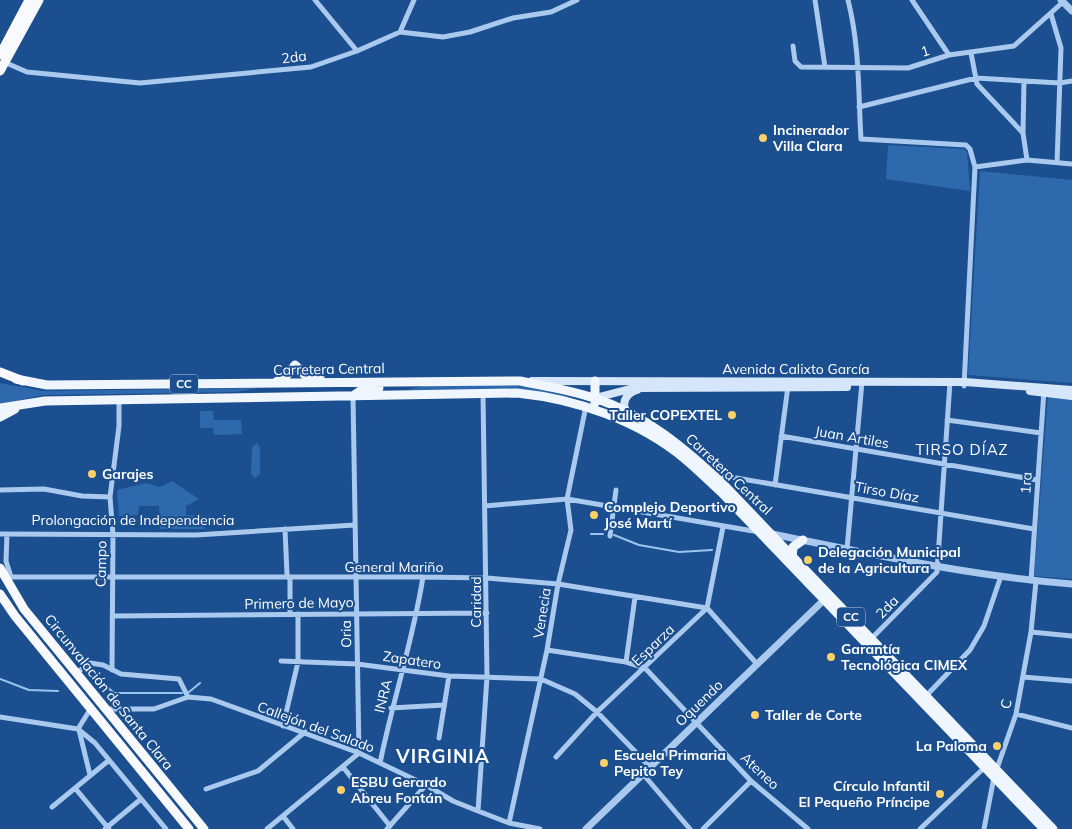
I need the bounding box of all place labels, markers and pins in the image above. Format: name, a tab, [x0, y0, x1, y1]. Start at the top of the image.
place label: Incinerador Villa Clara	[772, 121, 849, 155]
marker: Incinerador Villa Clara	[757, 132, 769, 144]
place label: Taller COPEXTEL	[609, 406, 722, 424]
marker: Taller COPEXTEL	[726, 409, 738, 421]
place label: Garajes	[102, 465, 154, 483]
marker: Garajes	[86, 468, 98, 480]
place label: Complejo Deportivo José Martí	[604, 498, 736, 532]
marker: Complejo Deportivo José Martí	[588, 509, 600, 521]
place label: Delegación Municipal de la Agricultura	[818, 543, 961, 577]
marker: Delegación Municipal de la Agricultura	[802, 554, 814, 566]
place label: Garantía Tecnológica CIMEX	[841, 640, 968, 674]
marker: Garantía Tecnológica CIMEX	[825, 651, 837, 663]
place label: Taller de Corte	[765, 706, 862, 724]
marker: Taller de Corte	[749, 709, 761, 721]
place label: La Paloma	[916, 737, 987, 755]
marker: La Paloma	[991, 740, 1003, 752]
place label: Escuela Primaria Pepito Tey	[614, 746, 726, 780]
marker: Escuela Primaria Pepito Tey	[598, 757, 610, 769]
place label: ESBU Gerardo Abreu Fontán	[351, 773, 447, 807]
place label: Círculo Infantil El Pequeño Príncipe	[798, 777, 930, 811]
marker: ESBU Gerardo Abreu Fontán	[335, 784, 347, 796]
marker: Círculo Infantil El Pequeño Príncipe	[934, 788, 946, 800]

